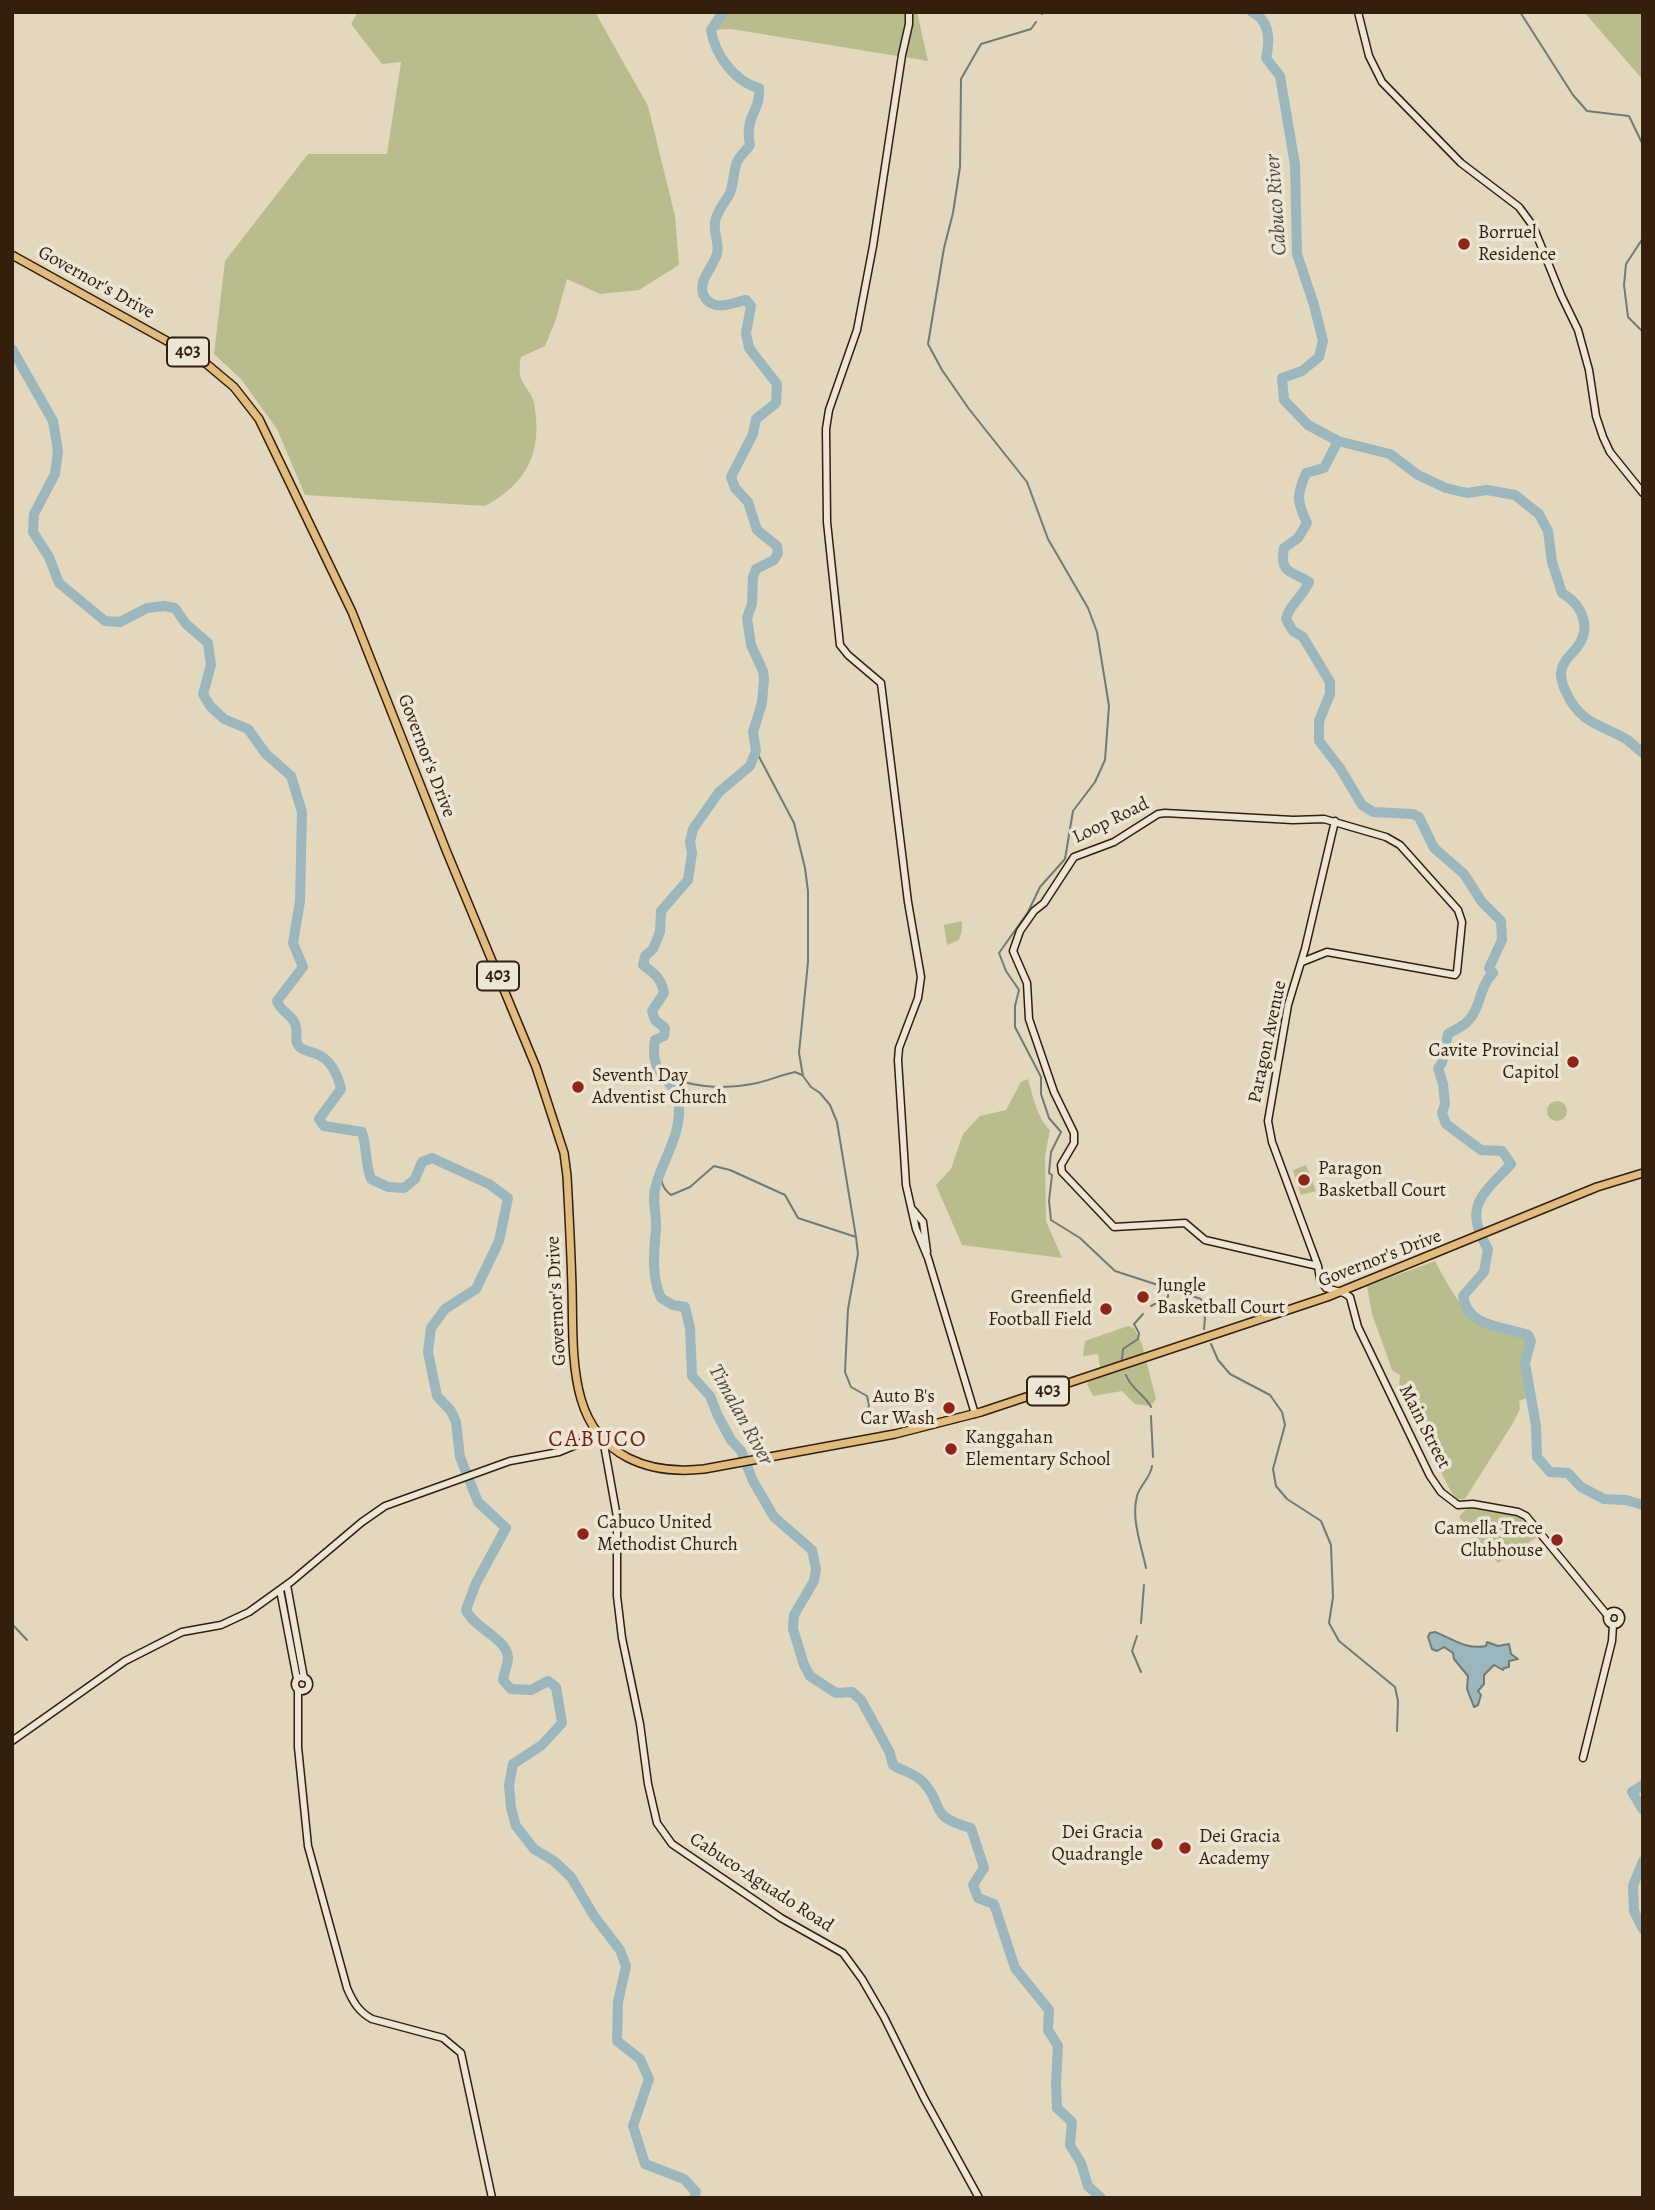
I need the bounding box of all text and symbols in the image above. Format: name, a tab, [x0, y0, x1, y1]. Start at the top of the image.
water label: Cabuco River	[1261, 153, 1293, 257]
place label: Borruel Residence	[1478, 222, 1556, 266]
marker: Borruel Residence	[1456, 236, 1472, 252]
street label: Governor's Drive	[34, 242, 158, 324]
road number: 403	[167, 338, 209, 366]
street label: Governor's Drive	[392, 691, 460, 821]
street label: Loop Road	[1069, 793, 1153, 849]
road number: 403	[477, 961, 519, 990]
street label: Paragon Avenue	[1244, 979, 1292, 1105]
place label: Cavite Provincial Capitol	[1429, 1040, 1559, 1084]
marker: Cavite Provincial Capitol	[1565, 1054, 1581, 1070]
place label: Seventh Day Adventist Church	[592, 1065, 727, 1109]
marker: Seventh Day Adventist Church	[570, 1079, 586, 1095]
place label: Paragon Basketball Court	[1318, 1158, 1446, 1202]
marker: Paragon Basketball Court	[1296, 1172, 1312, 1188]
street label: Governor's Drive	[1315, 1225, 1445, 1293]
street label: Governor's Drive	[542, 1236, 572, 1366]
place label: Jungle Basketball Court	[1157, 1275, 1285, 1319]
place label: Greenfield Football Field	[988, 1287, 1092, 1331]
marker: Jungle Basketball Court	[1135, 1289, 1151, 1305]
marker: Greenfield Football Field	[1098, 1301, 1114, 1317]
water label: Timalan River	[702, 1360, 778, 1470]
road number: 403	[1027, 1376, 1069, 1406]
street label: Main Street	[1393, 1381, 1455, 1473]
place label: Auto B's Car Wash	[860, 1386, 935, 1430]
marker: Auto B's Car Wash	[941, 1400, 957, 1416]
district label: CABUCO	[549, 1426, 647, 1454]
place label: Kanggahan Elementary School	[965, 1427, 1110, 1471]
marker: Kanggahan Elementary School	[943, 1441, 959, 1457]
place label: Cabuco United Methodist Church	[597, 1512, 738, 1556]
place label: Camella Trece Clubhouse	[1434, 1518, 1543, 1562]
marker: Cabuco United Methodist Church	[575, 1526, 591, 1542]
marker: Camella Trece Clubhouse	[1549, 1532, 1565, 1548]
place label: Dei Gracia Quadrangle	[1051, 1822, 1143, 1866]
place label: Dei Gracia Academy	[1199, 1826, 1280, 1870]
street label: Cabuco-Aguado Road	[685, 1828, 837, 1938]
marker: Dei Gracia Quadrangle	[1149, 1836, 1165, 1852]
marker: Dei Gracia Academy	[1177, 1840, 1193, 1856]

